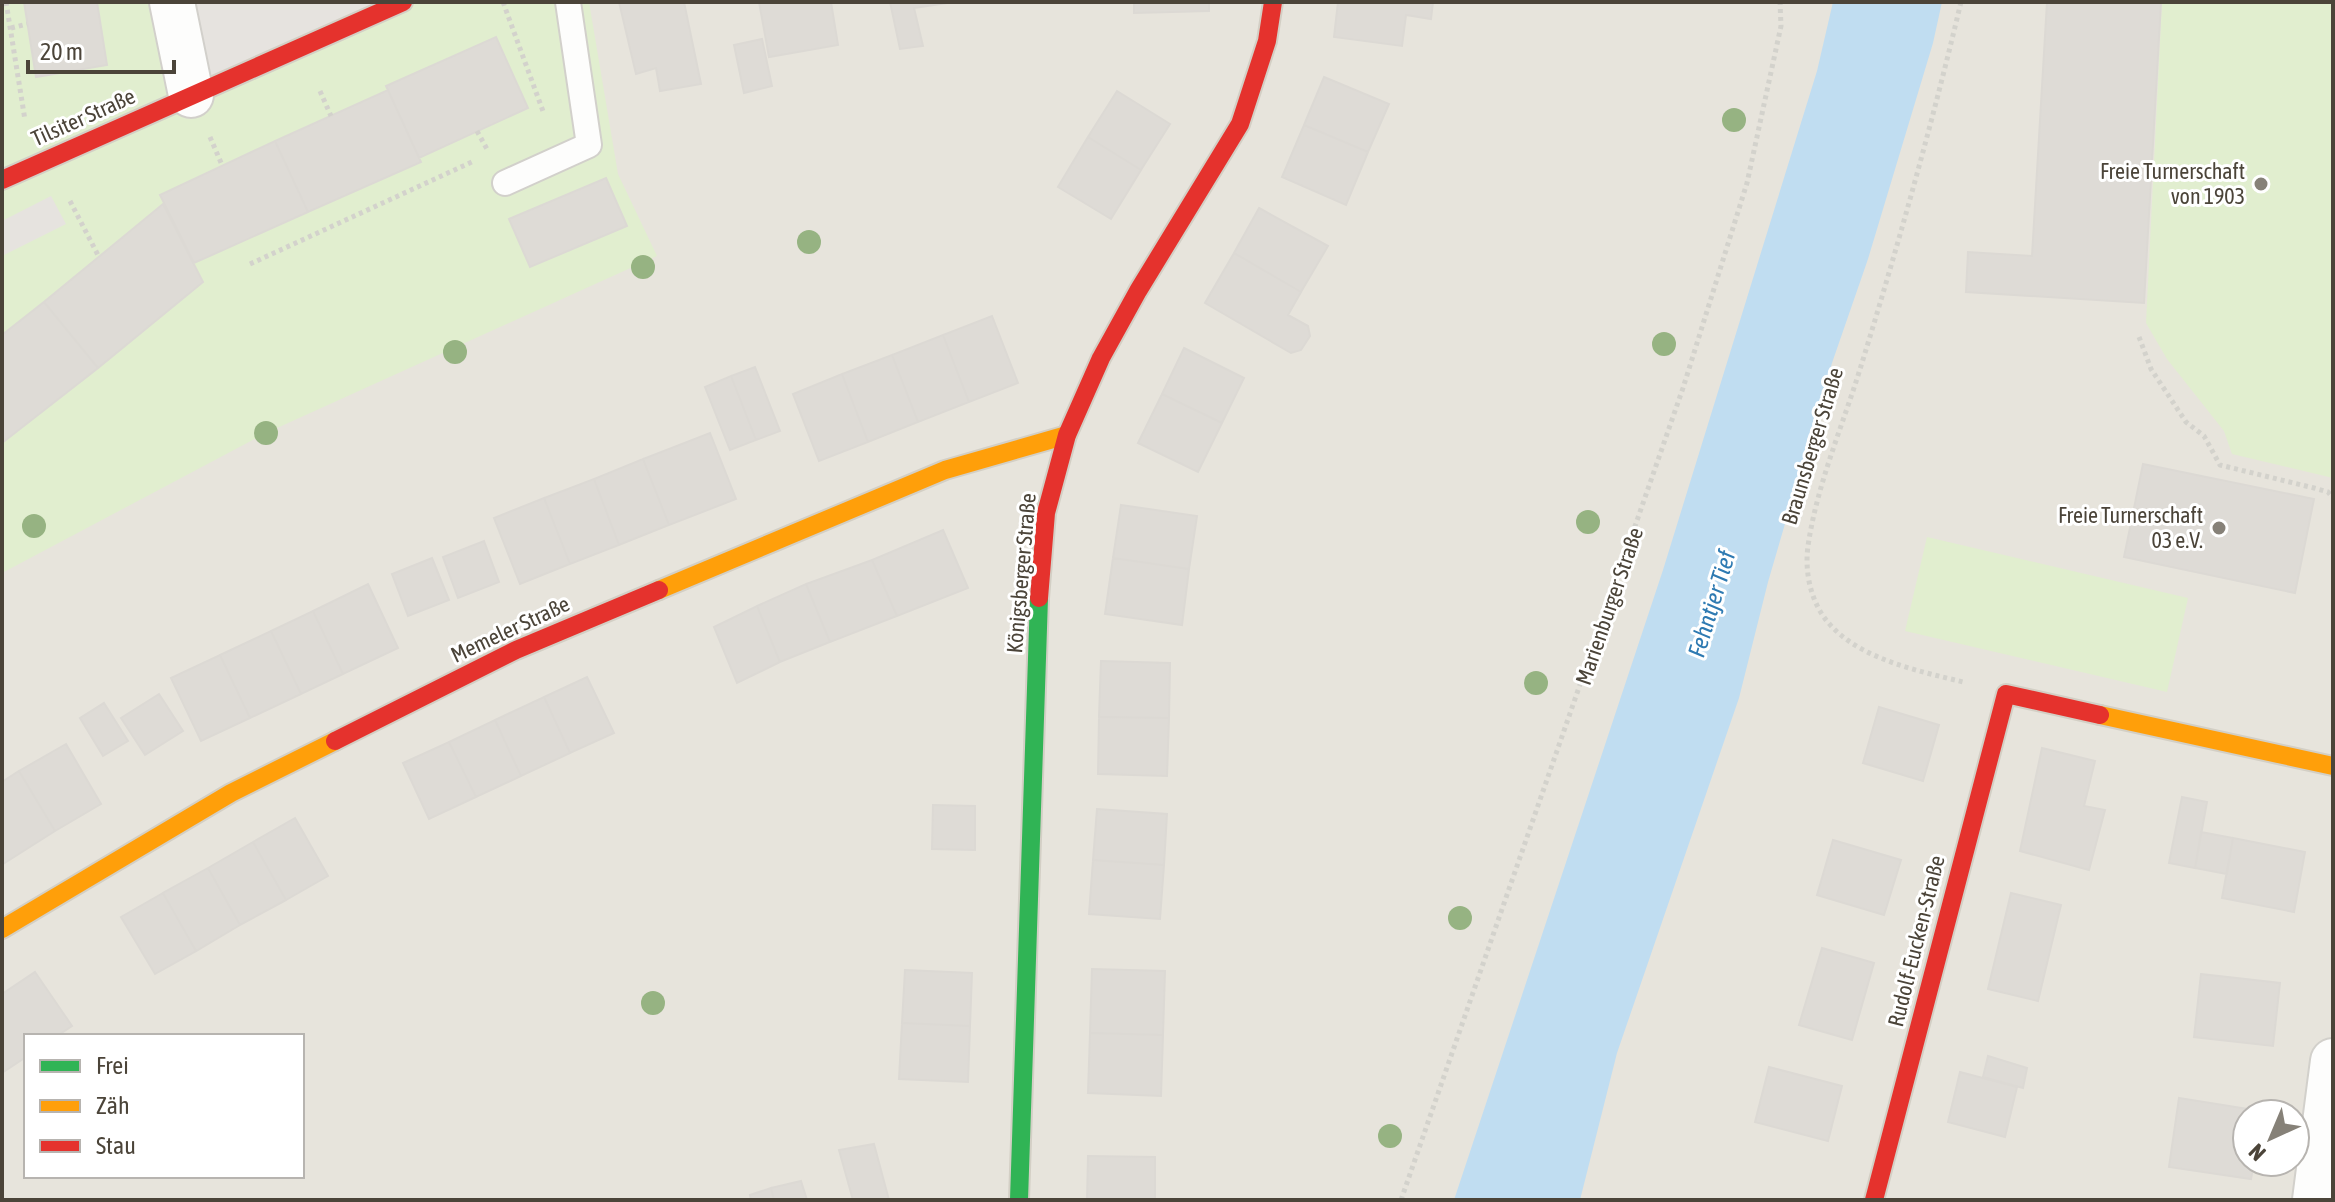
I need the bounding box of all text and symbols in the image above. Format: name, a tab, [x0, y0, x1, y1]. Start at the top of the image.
scale bar	[28, 24, 174, 74]
text: 20 m	[40, 38, 83, 65]
street label: Tilsiter Straße	[27, 83, 139, 151]
place label: Freie Turnerschaft von 1903	[2100, 158, 2245, 209]
marker: Freie Turnerschaft von 1903	[2252, 175, 2270, 193]
street label: Braunsberger Straße	[1776, 364, 1848, 528]
street label: Königsberger Straße	[1001, 492, 1041, 654]
place label: Freie Turnerschaft 03 e.V.	[2058, 502, 2203, 553]
marker: Freie Turnerschaft 03 e.V.	[2210, 519, 2228, 537]
street label: Marienburger Straße	[1570, 524, 1648, 688]
water label: Fehntjer Tief	[1683, 546, 1741, 660]
street label: Memeler Straße	[447, 590, 573, 668]
street label: Rudolf-Eucken-Straße	[1882, 853, 1950, 1029]
legend	[24, 1034, 304, 1178]
text: Frei	[96, 1052, 129, 1079]
text: Zäh	[96, 1092, 130, 1119]
north arrow	[2231, 1098, 2311, 1178]
text: Stau	[96, 1132, 136, 1159]
text: N	[2243, 1139, 2271, 1166]

